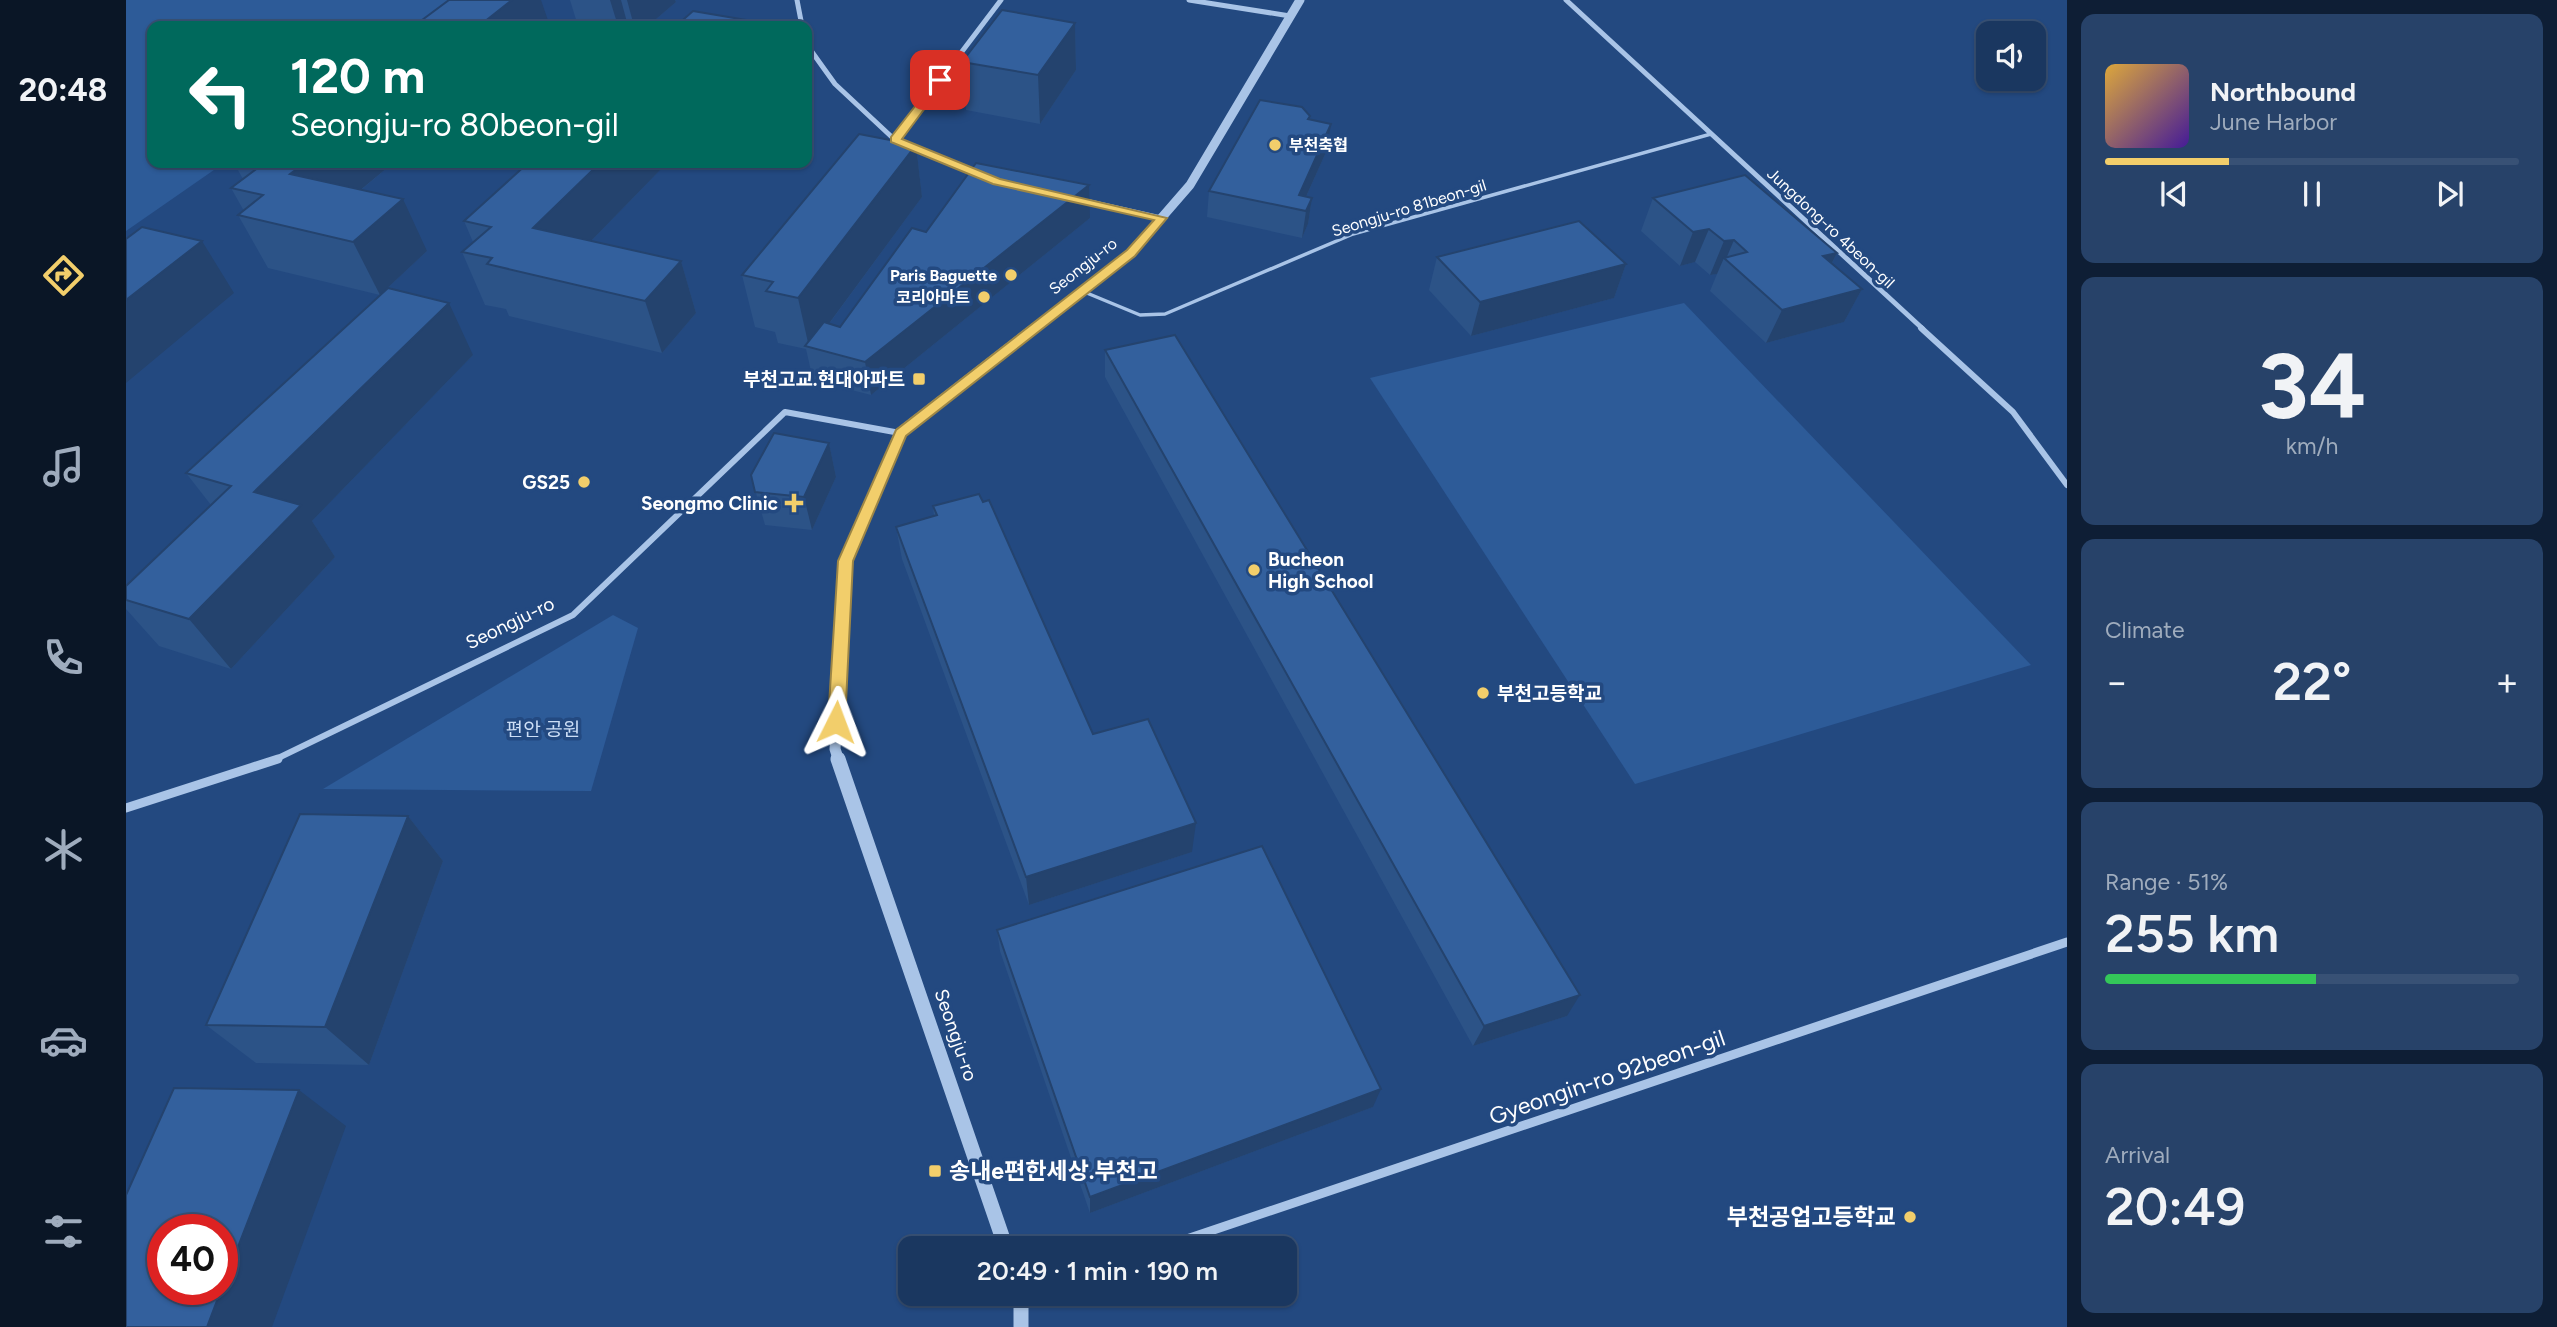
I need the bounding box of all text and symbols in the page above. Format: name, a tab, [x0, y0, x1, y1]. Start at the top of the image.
map controls	[1976, 21, 2046, 91]
button: sound	[1976, 21, 2046, 91]
text: 120 m	[290, 46, 425, 105]
icon: left	[175, 49, 266, 140]
pin	[910, 50, 970, 110]
icon: arrive	[921, 61, 959, 99]
text: 20:48	[19, 71, 107, 109]
text: Northbound	[2210, 76, 2356, 108]
text: Seongju-ro 80beon-gil	[290, 106, 619, 144]
text: June Harbor	[2210, 108, 2337, 136]
place label: 부천축협	[1289, 136, 1348, 155]
marker: 부천축협	[1267, 137, 1283, 153]
street label: Jungdong-ro 4beon-gil	[1763, 164, 1899, 292]
street label: Seongju-ro 81beon-gil	[1329, 175, 1489, 241]
icon: previous	[2155, 175, 2193, 213]
icon: pause	[2293, 175, 2331, 213]
icon: next	[2431, 175, 2469, 213]
street label: Seongju-ro	[1045, 234, 1121, 298]
icon: directions	[39, 251, 88, 300]
place label: Paris Baguette	[890, 266, 997, 285]
marker: Paris Baguette	[1003, 267, 1019, 283]
place label: 코리아마트	[896, 288, 970, 307]
marker: 코리아마트	[976, 289, 992, 305]
text: 34	[2258, 332, 2366, 441]
place label: 부천고교.현대아파트	[743, 368, 905, 391]
marker: 부천고교.현대아파트	[911, 371, 927, 387]
text: km/h	[2286, 432, 2338, 460]
icon: music	[39, 442, 88, 491]
place label: GS25	[522, 471, 570, 494]
marker: GS25	[576, 474, 592, 490]
place label: Seongmo Clinic	[641, 492, 778, 515]
marker: Seongmo Clinic	[784, 493, 804, 513]
place label: Bucheon High School	[1268, 548, 1374, 593]
marker: Bucheon High School	[1246, 562, 1262, 578]
street label: Seongju-ro	[462, 592, 558, 654]
text: Climate	[2105, 616, 2184, 644]
icon: phone	[39, 633, 88, 682]
text: 22°	[2273, 651, 2351, 713]
text: −	[2105, 659, 2129, 705]
text: +	[2495, 659, 2519, 705]
place label: 부천고등학교	[1497, 682, 1602, 705]
position arrow	[799, 685, 873, 759]
marker: 부천고등학교	[1475, 685, 1491, 701]
park label: 편안 공원	[506, 718, 580, 741]
icon: climate	[39, 825, 88, 874]
text: Range · 51%	[2105, 868, 2228, 896]
text: 255 km	[2105, 903, 2279, 965]
street label: Seongju-ro	[930, 986, 982, 1084]
icon: car	[39, 1016, 88, 1065]
street label: Gyeongin-ro 92beon-gil	[1485, 1023, 1729, 1131]
text: Arrival	[2105, 1141, 2170, 1169]
place label: 송내e편한세상.부천고	[949, 1157, 1158, 1185]
marker: 송내e편한세상.부천고	[927, 1163, 943, 1179]
text: 20:49	[2105, 1176, 2245, 1238]
place label: 부천공업고등학교	[1727, 1203, 1896, 1231]
icon: filters	[39, 1207, 88, 1256]
marker: 부천공업고등학교	[1902, 1209, 1918, 1225]
speed limit sign: 40	[147, 1214, 238, 1305]
text: 20:49 · 1 min · 190 m	[977, 1255, 1218, 1287]

